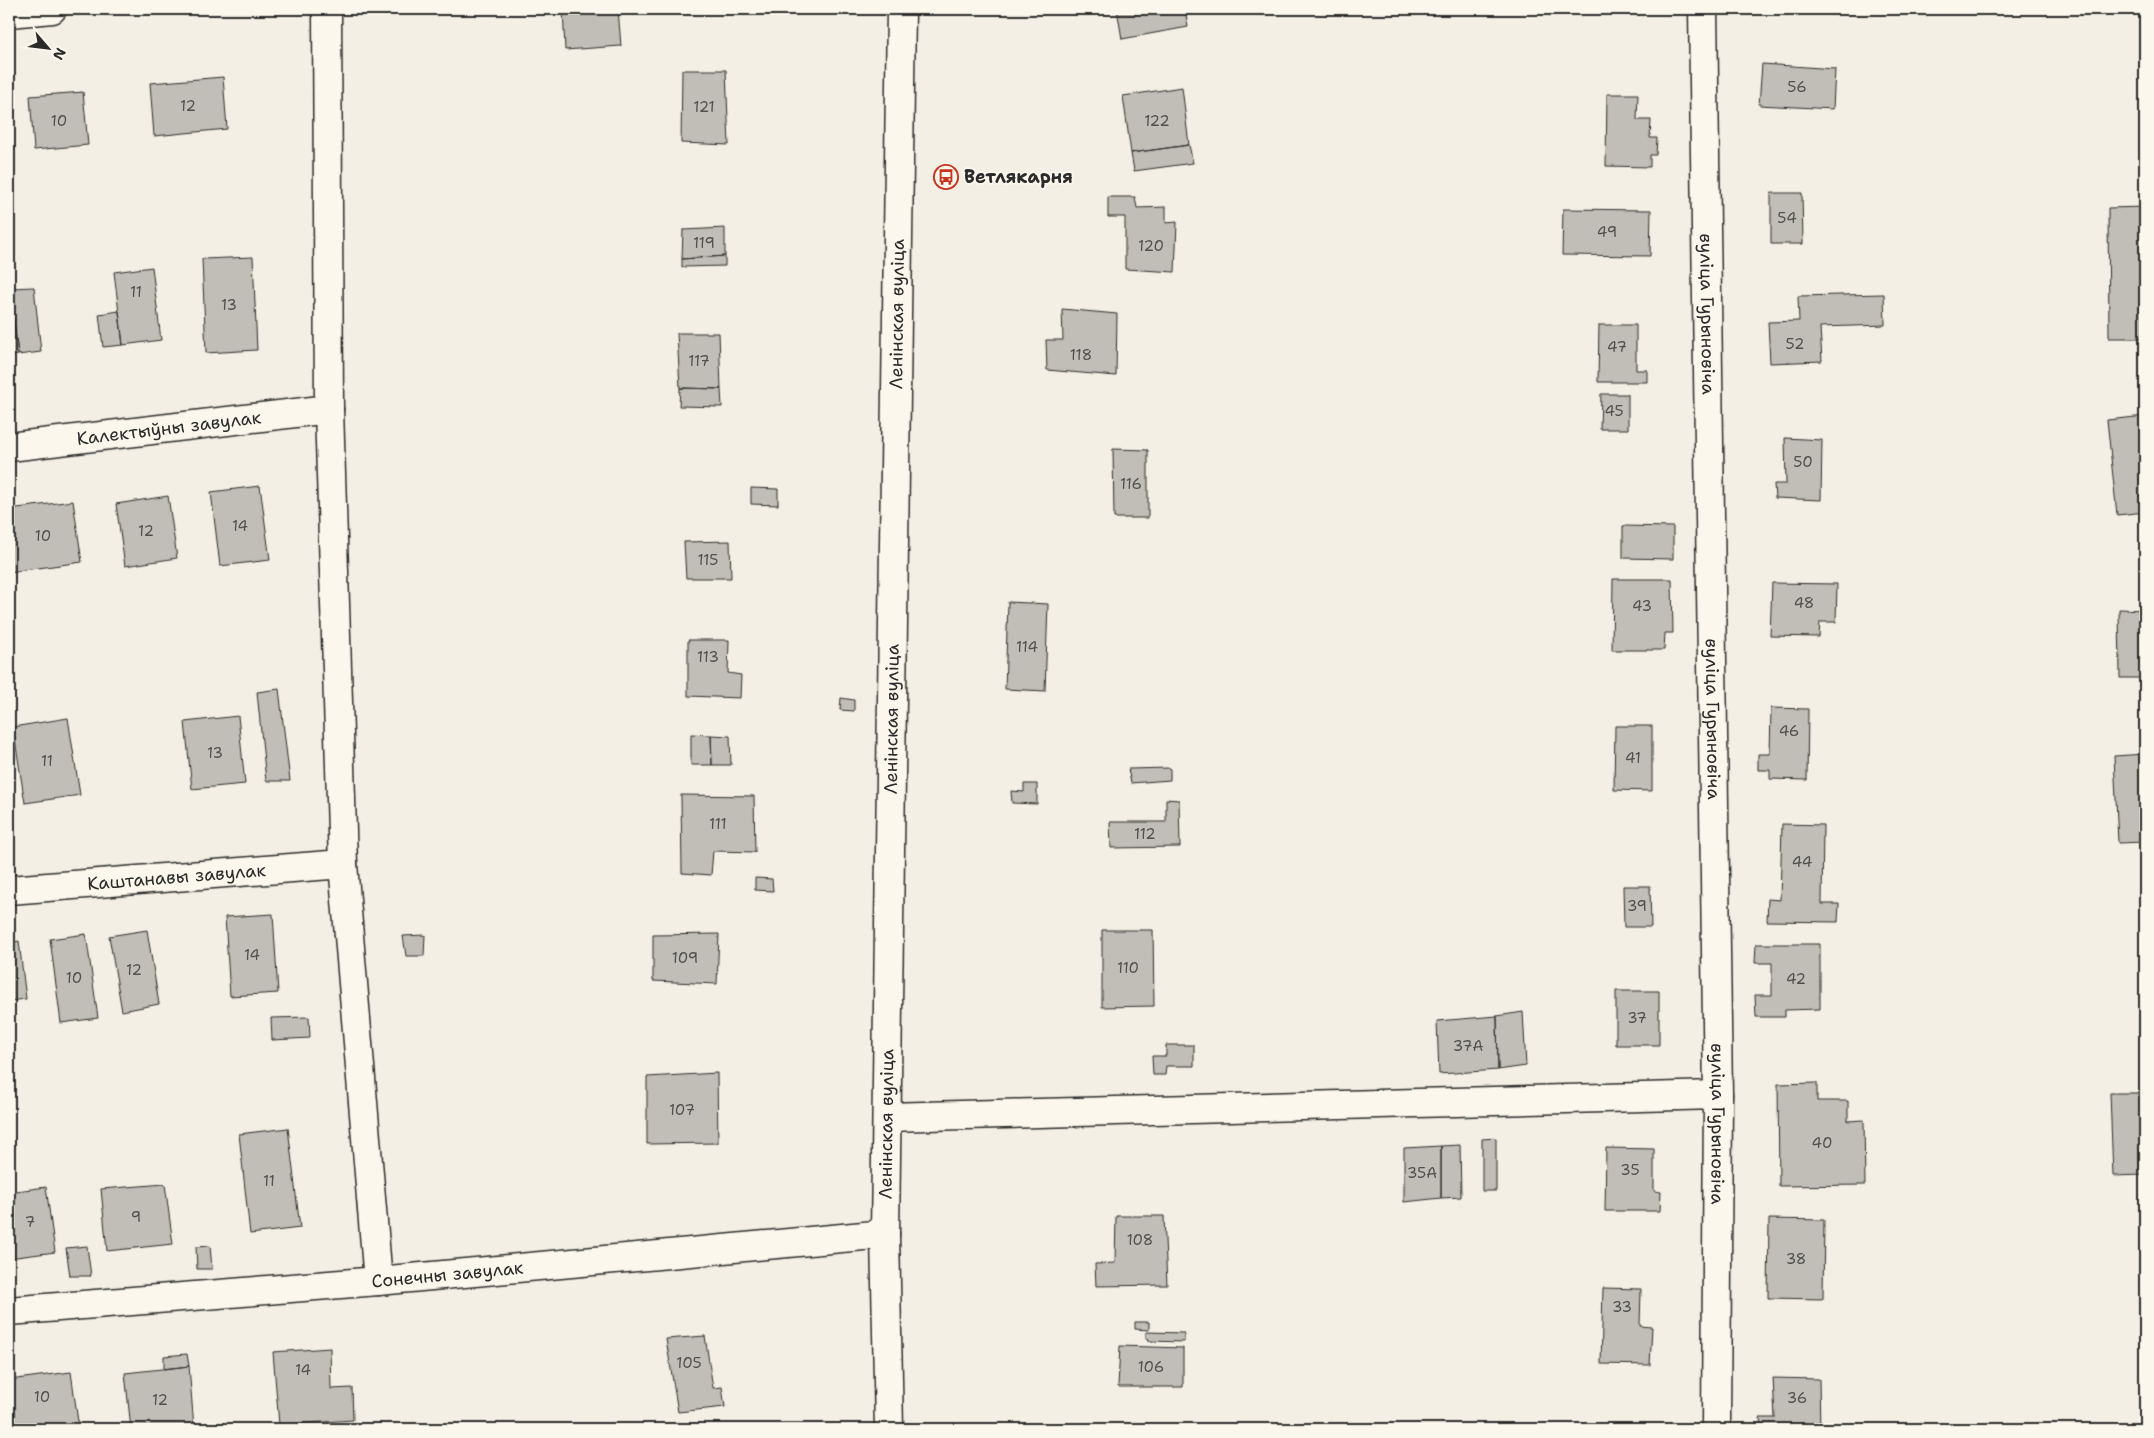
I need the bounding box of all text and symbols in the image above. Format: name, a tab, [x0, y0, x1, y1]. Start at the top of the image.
north arrow	[22, 22, 72, 72]
text: N	[49, 45, 70, 63]
house number: 56	[1787, 77, 1807, 97]
house number: 12	[180, 96, 196, 116]
house number: 121	[693, 97, 715, 117]
house number: 10	[51, 111, 67, 131]
house number: 122	[1144, 111, 1170, 131]
bus stop icon: Ветлякарня	[933, 164, 959, 190]
place label: Ветлякарня	[964, 165, 1073, 189]
house number: 54	[1777, 208, 1797, 228]
house number: 49	[1597, 222, 1617, 242]
house number: 119	[693, 233, 715, 253]
street label: вуліца Гурыновіча	[1694, 233, 1720, 395]
house number: 120	[1138, 236, 1164, 256]
street label: Ленінская вуліца	[884, 239, 910, 389]
house number: 11	[130, 282, 142, 302]
house number: 13	[221, 295, 237, 315]
house number: 52	[1786, 334, 1804, 354]
house number: 47	[1607, 337, 1627, 357]
house number: 118	[1070, 345, 1092, 365]
house number: 117	[688, 351, 710, 371]
house number: 45	[1604, 401, 1624, 421]
street label: Калектыўны завулак	[75, 405, 263, 451]
house number: 50	[1793, 452, 1813, 472]
house number: 116	[1120, 474, 1142, 494]
house number: 14	[232, 516, 248, 536]
house number: 12	[138, 521, 154, 541]
house number: 10	[35, 526, 51, 546]
house number: 115	[698, 550, 718, 570]
house number: 48	[1794, 593, 1814, 613]
house number: 43	[1632, 596, 1652, 616]
house number: 114	[1016, 637, 1038, 657]
street label: вуліца Гурыновіча	[1700, 638, 1726, 800]
street label: Ленінская вуліца	[879, 644, 905, 794]
house number: 113	[697, 647, 719, 667]
house number: 46	[1779, 721, 1799, 741]
house number: 13	[207, 743, 223, 763]
house number: 41	[1625, 748, 1641, 768]
house number: 11	[41, 751, 53, 771]
house number: 111	[709, 814, 727, 834]
house number: 112	[1134, 824, 1156, 844]
house number: 44	[1792, 852, 1812, 872]
street label: Каштанавы завулак	[86, 858, 267, 896]
house number: 39	[1627, 896, 1647, 916]
house number: 14	[244, 945, 260, 965]
house number: 109	[672, 948, 698, 968]
house number: 110	[1117, 958, 1139, 978]
house number: 12	[126, 960, 142, 980]
house number: 10	[66, 968, 82, 988]
house number: 42	[1786, 969, 1806, 989]
house number: 37	[1627, 1008, 1647, 1028]
house number: 37А	[1453, 1036, 1483, 1056]
street label: вуліца Гурыновіча	[1705, 1043, 1730, 1205]
street label: Ленінская вуліца	[873, 1049, 899, 1199]
house number: 107	[669, 1100, 695, 1120]
house number: 40	[1812, 1133, 1832, 1153]
house number: 35	[1620, 1160, 1640, 1180]
house number: 35А	[1407, 1163, 1437, 1183]
house number: 11	[263, 1171, 275, 1191]
house number: 9	[131, 1207, 141, 1227]
house number: 7	[25, 1212, 35, 1232]
house number: 108	[1127, 1230, 1153, 1250]
house number: 38	[1786, 1249, 1806, 1269]
street label: Сонечны завулак	[371, 1256, 525, 1293]
house number: 33	[1612, 1297, 1632, 1317]
house number: 105	[676, 1353, 702, 1373]
house number: 106	[1138, 1357, 1164, 1377]
house number: 14	[295, 1360, 311, 1380]
house number: 10	[34, 1387, 50, 1407]
house number: 36	[1787, 1388, 1807, 1408]
house number: 12	[152, 1390, 168, 1410]

